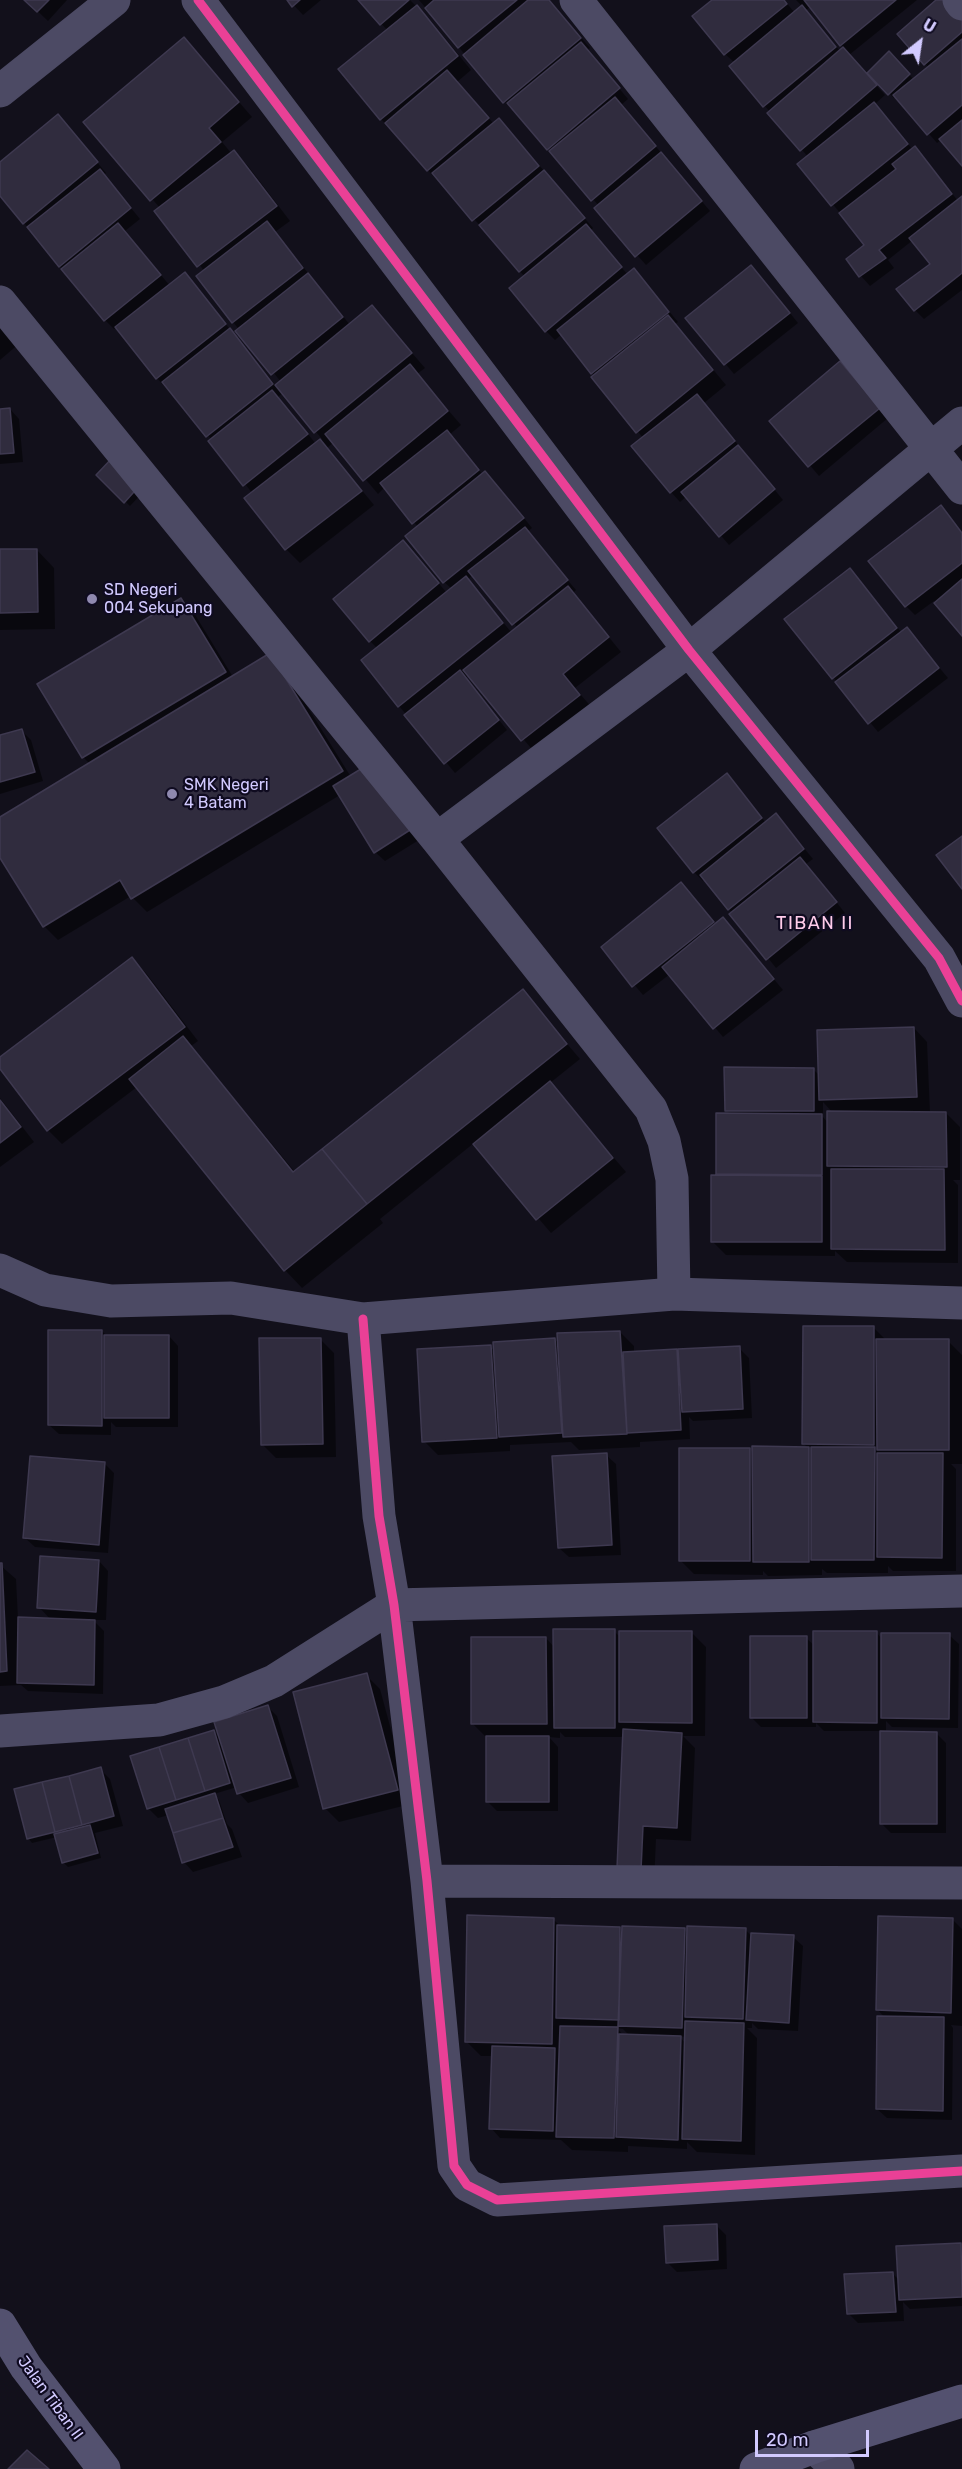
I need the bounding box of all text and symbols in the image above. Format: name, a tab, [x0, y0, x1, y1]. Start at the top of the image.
north arrow	[890, 12, 950, 72]
text: U	[919, 15, 939, 37]
place label: SD Negeri 004 Sekupang	[104, 580, 213, 618]
marker: SD Negeri 004 Sekupang	[85, 592, 99, 606]
place label: SMK Negeri 4 Batam	[184, 775, 269, 813]
marker: SMK Negeri 4 Batam	[165, 787, 179, 801]
district label: TIBAN II	[776, 913, 854, 935]
street label: Jalan Tiban II	[13, 2352, 87, 2444]
scale bar	[758, 2418, 872, 2456]
text: 20 m	[766, 2429, 808, 2451]

